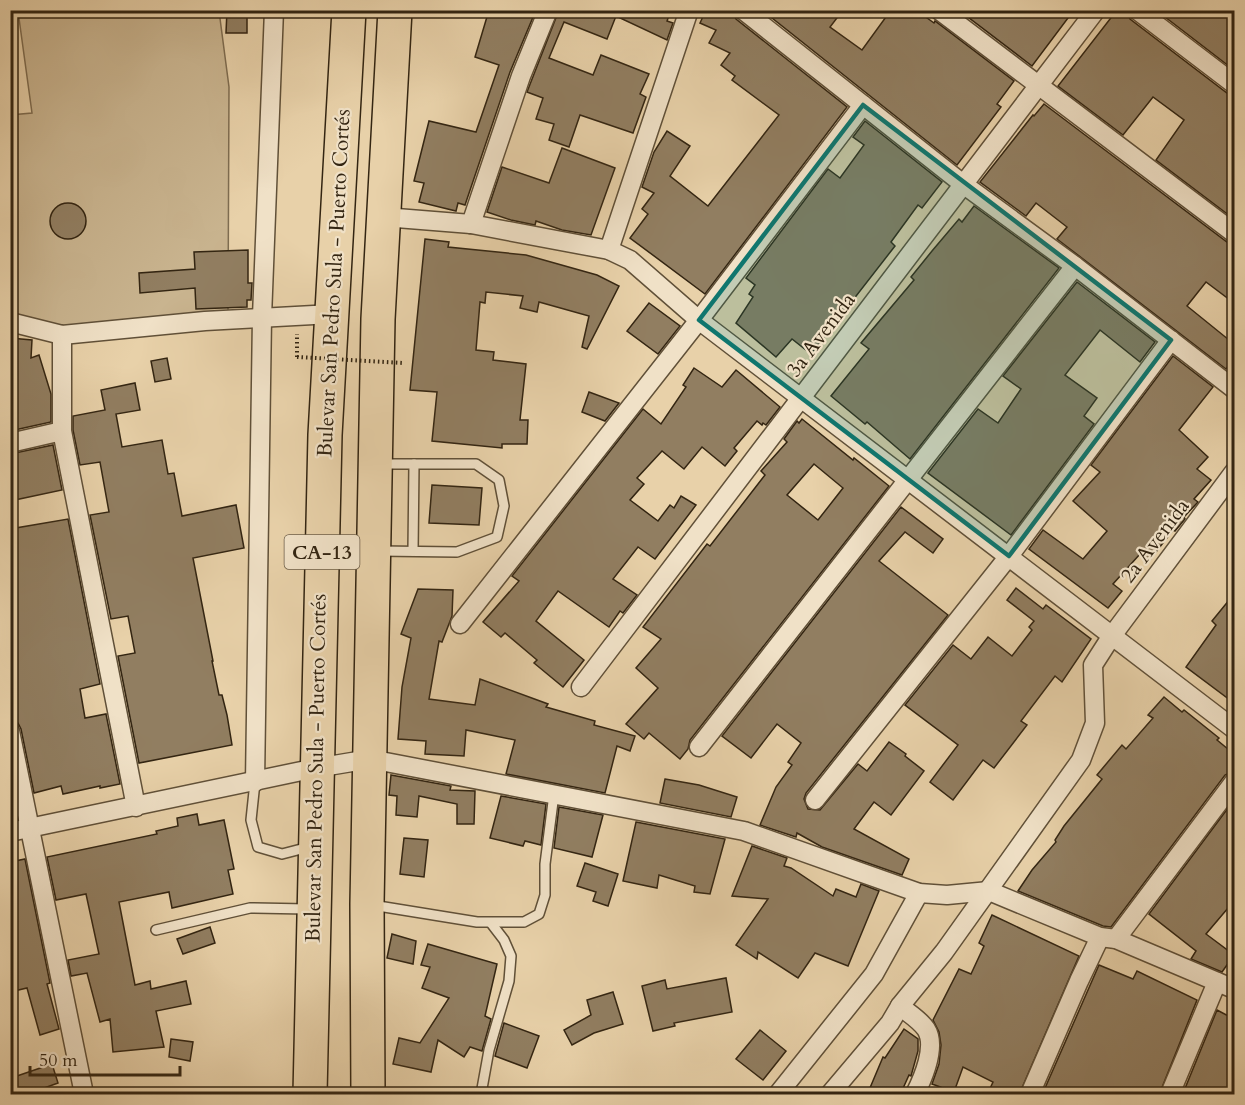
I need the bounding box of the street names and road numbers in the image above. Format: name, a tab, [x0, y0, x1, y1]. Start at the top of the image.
street label: Bulevar San Pedro Sula - Puerto Cortés	[310, 108, 358, 458]
street label: 3a Avenida	[780, 287, 862, 383]
street label: 2a Avenida	[1114, 493, 1196, 589]
road number: CA-13	[284, 535, 360, 569]
street label: Bulevar San Pedro Sula - Puerto Cortés	[298, 593, 334, 943]

